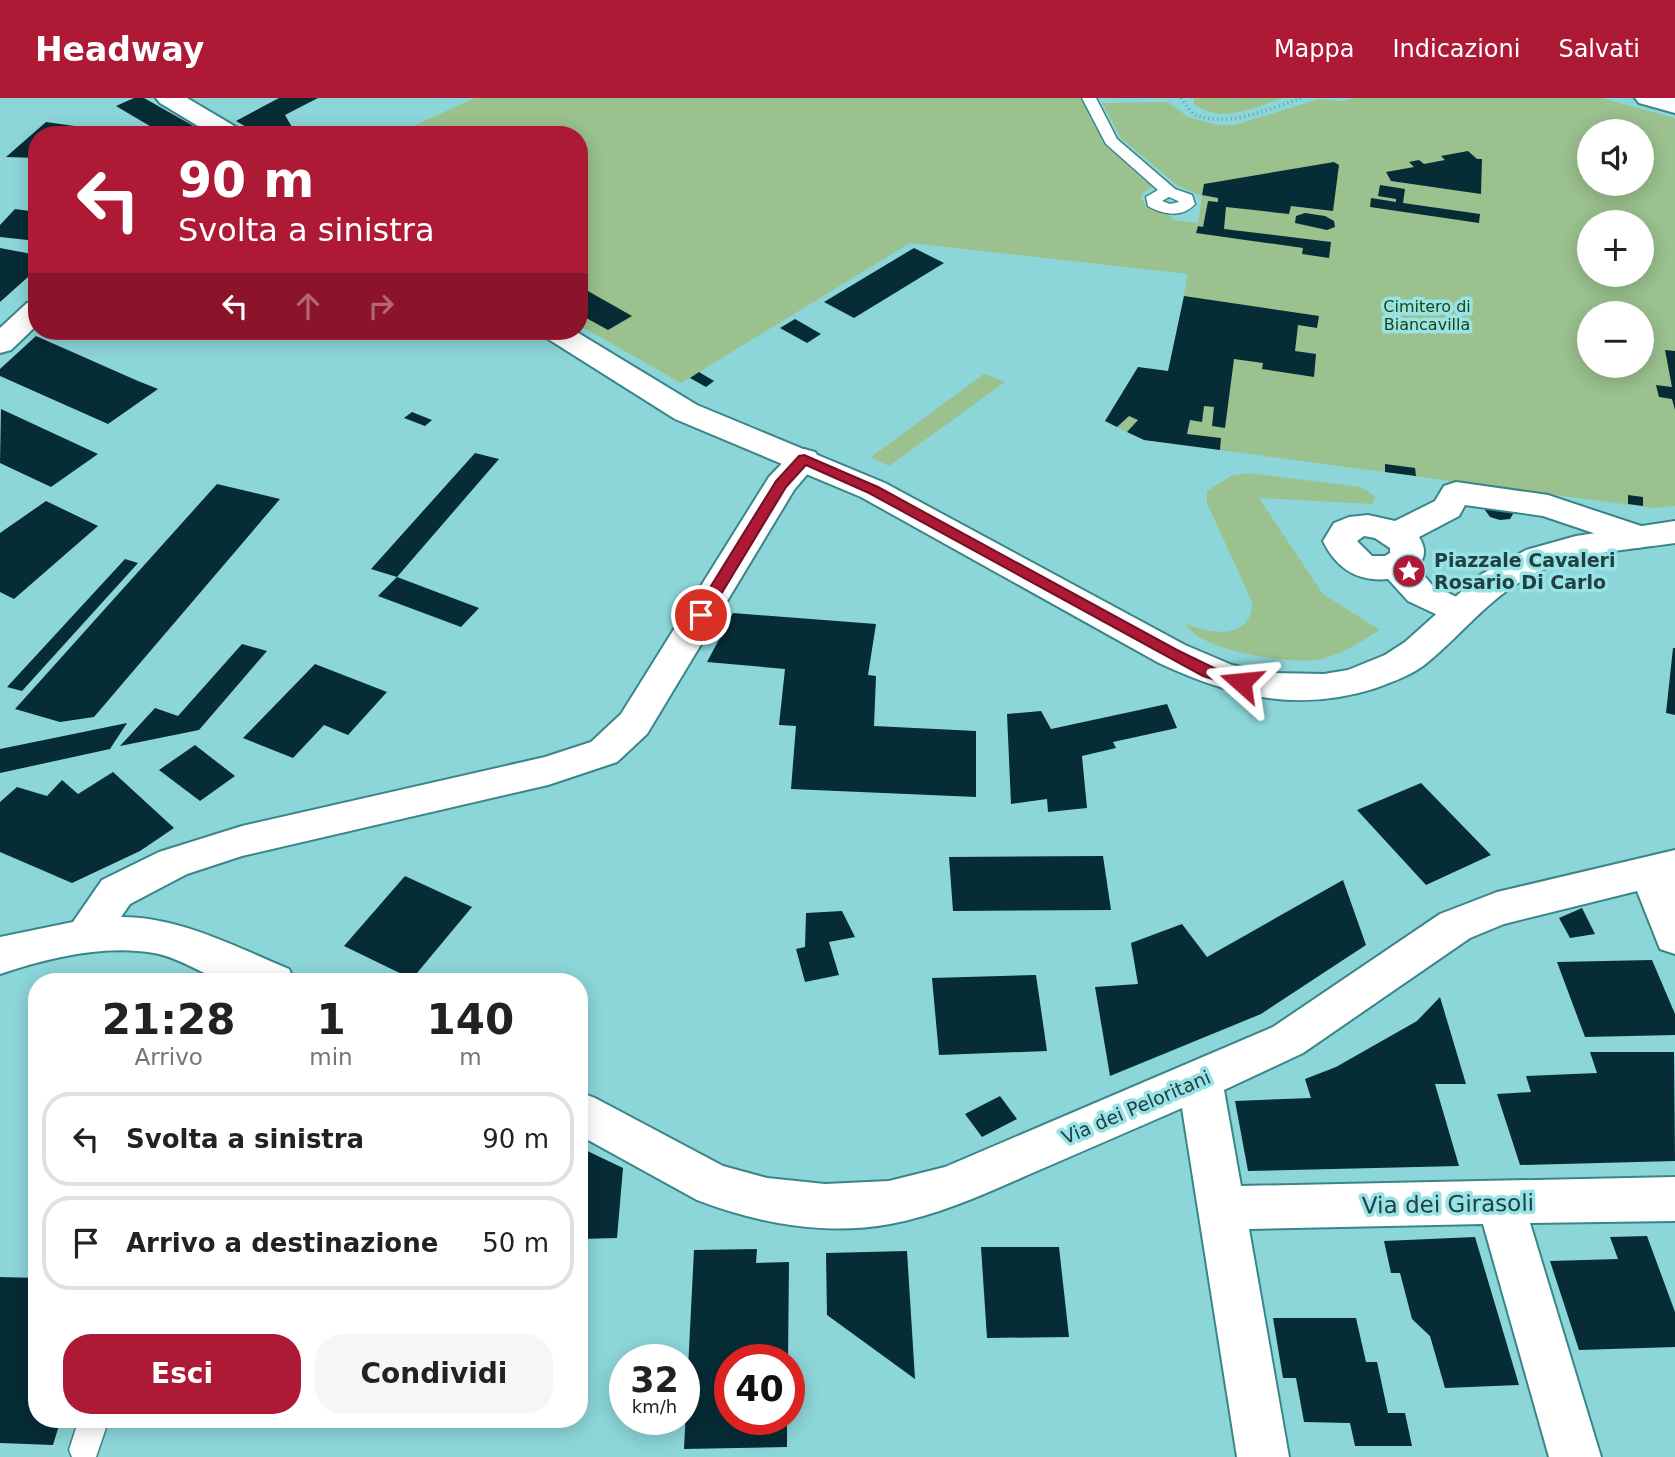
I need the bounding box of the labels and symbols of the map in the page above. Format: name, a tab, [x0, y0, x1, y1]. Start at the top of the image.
park label: Cimitero di Biancavilla	[1383, 297, 1471, 334]
place label: Piazzale Cavaleri Rosario Di Carlo	[1434, 549, 1615, 593]
place icon: Piazzale Cavaleri Rosario Di Carlo	[1390, 552, 1428, 590]
pin	[671, 585, 731, 645]
position arrow	[1204, 645, 1278, 719]
street label: Via dei Peloritani	[1058, 1066, 1214, 1148]
street label: Via dei Girasoli	[1362, 1190, 1534, 1218]
speed limit sign: 40	[714, 1344, 805, 1435]

